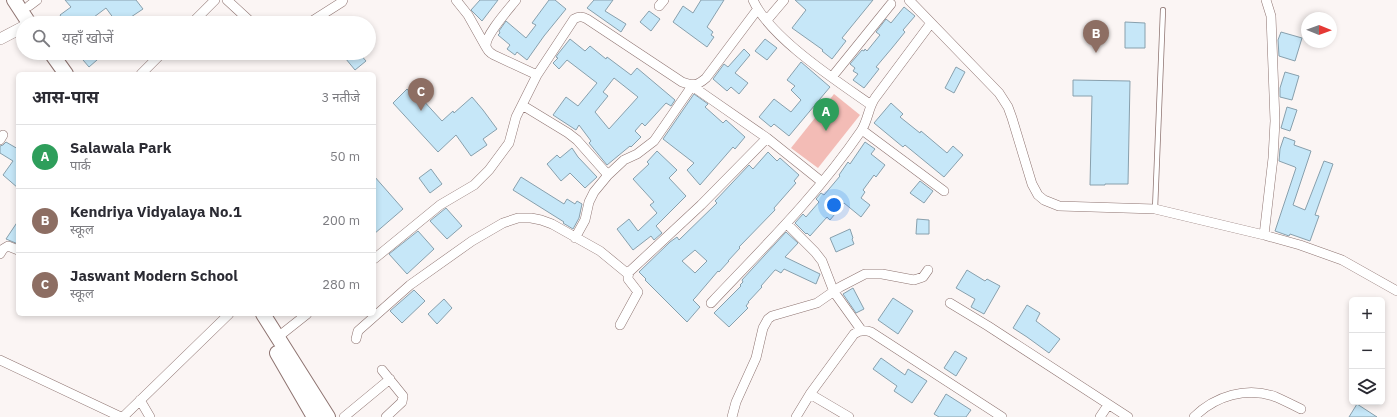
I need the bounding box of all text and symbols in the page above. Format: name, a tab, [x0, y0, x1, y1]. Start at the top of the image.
north arrow	[1301, 12, 1337, 48]
search box	[16, 16, 376, 60]
pin: B	[1083, 20, 1109, 53]
icon: search	[30, 27, 52, 49]
text: यहाँ खोजें	[62, 28, 113, 47]
pin: C	[408, 78, 434, 111]
text: आस-पास	[32, 86, 99, 108]
text: 3 नतीजे	[321, 89, 360, 106]
pin: A	[813, 98, 839, 131]
text: Salawala Park	[70, 138, 171, 157]
text: A	[41, 148, 49, 165]
text: 50 m	[330, 148, 360, 165]
text: पार्क	[70, 157, 91, 174]
your location	[824, 195, 844, 215]
text: Kendriya Vidyalaya No.1	[70, 202, 242, 221]
text: B	[41, 212, 49, 229]
text: 200 m	[322, 212, 360, 229]
text: स्कूल	[70, 221, 94, 238]
text: Jaswant Modern School	[70, 266, 238, 285]
text: C	[41, 276, 49, 293]
text: 280 m	[322, 276, 360, 293]
text: स्कूल	[70, 285, 94, 302]
map controls	[1349, 297, 1385, 405]
button: +	[1349, 297, 1385, 333]
button: −	[1349, 333, 1385, 369]
button: layers	[1349, 369, 1385, 405]

